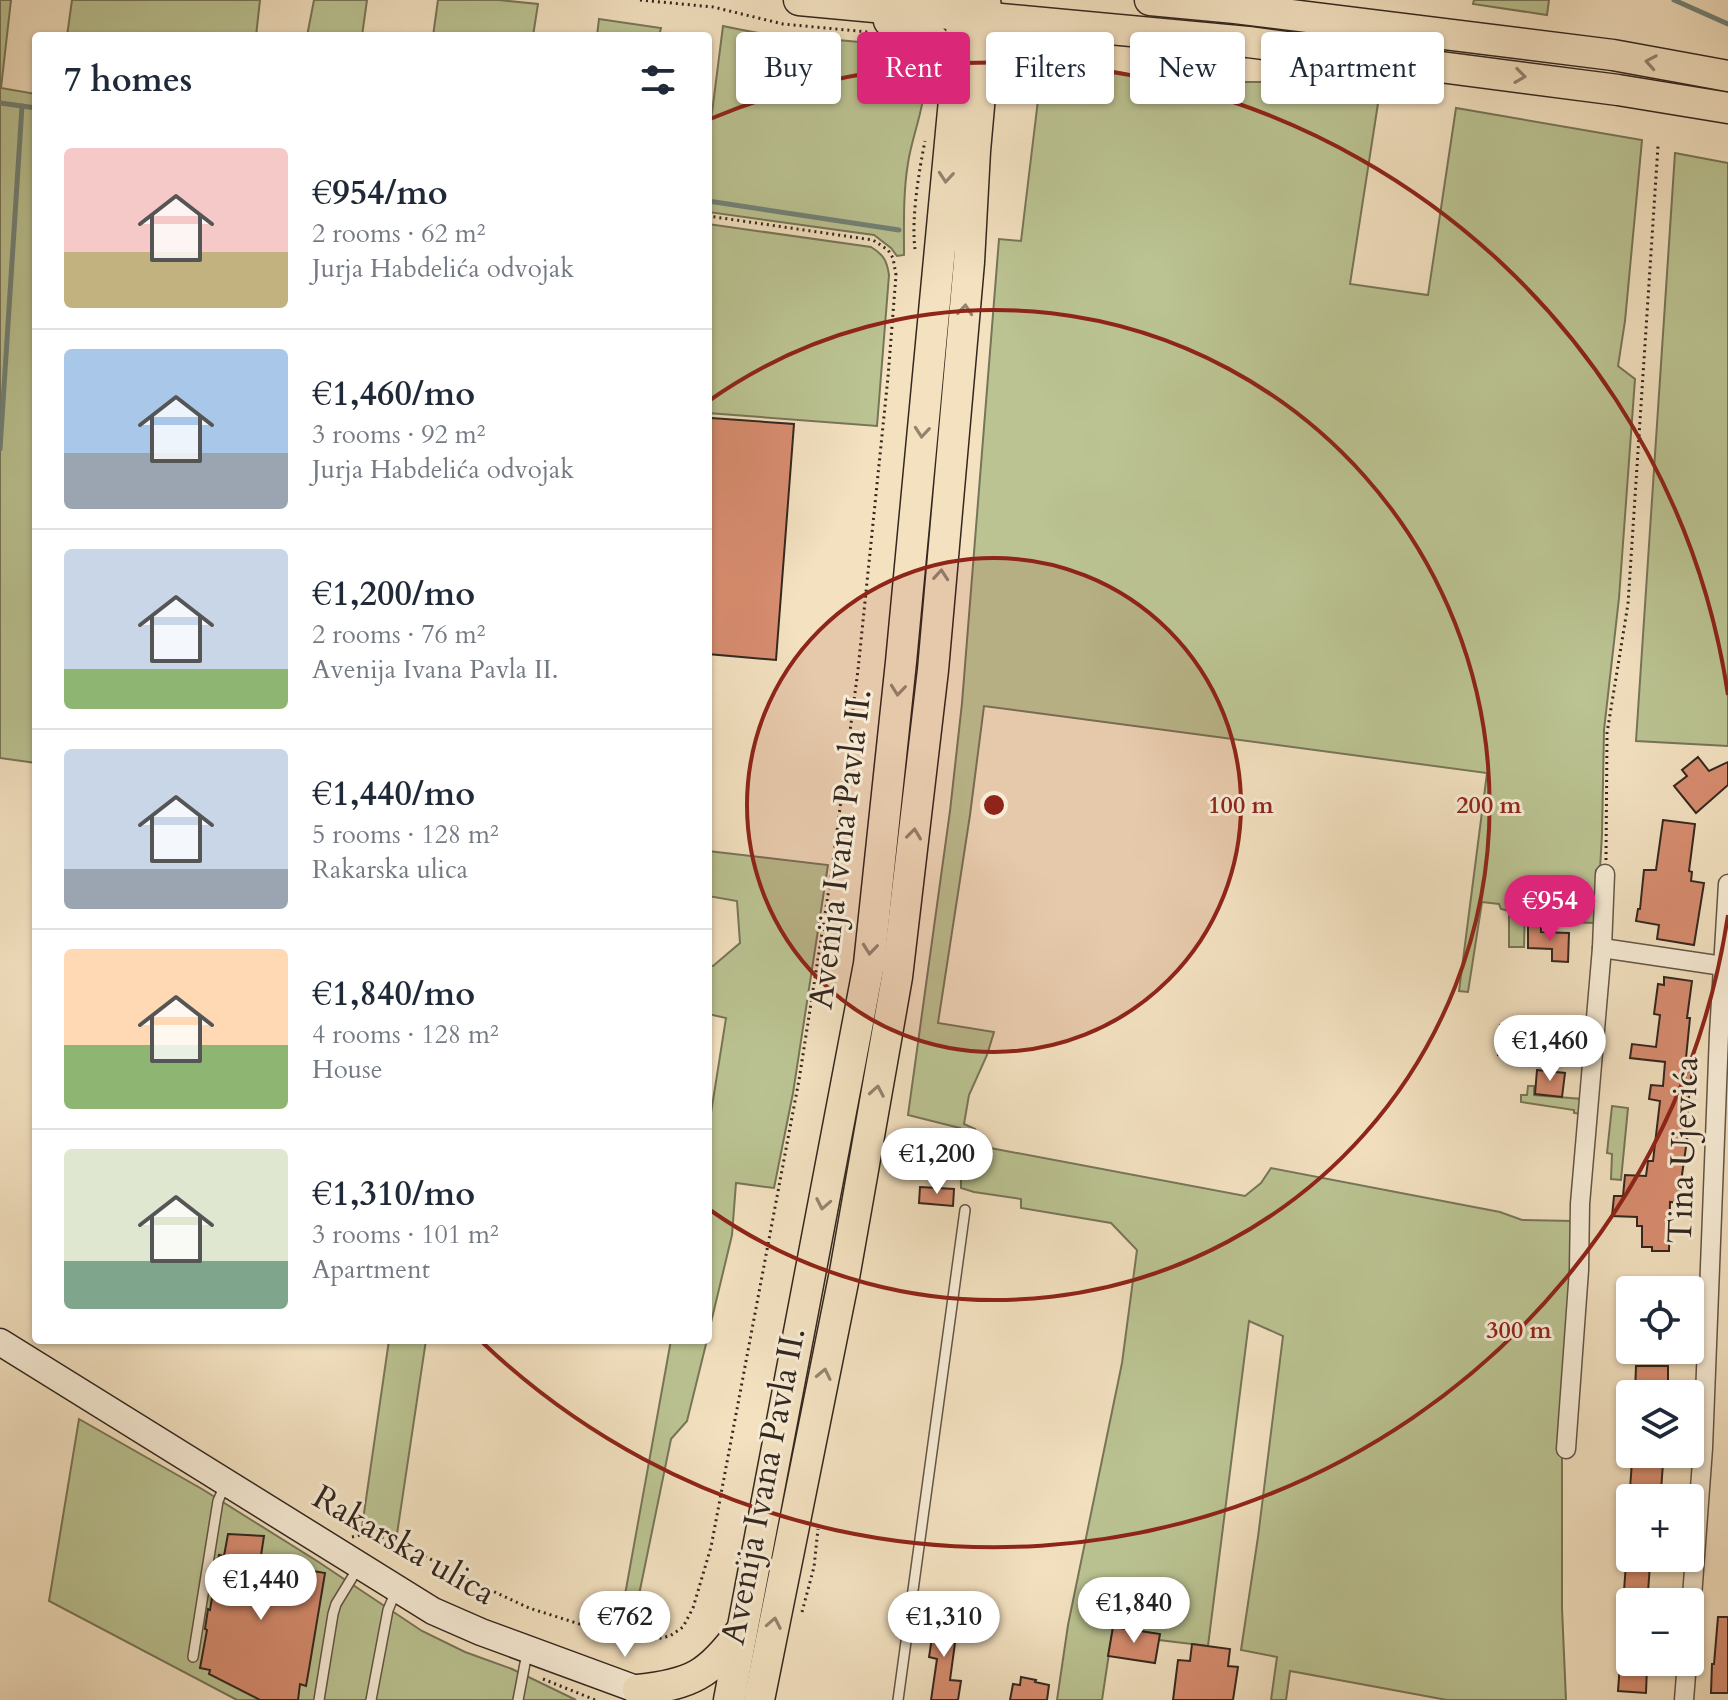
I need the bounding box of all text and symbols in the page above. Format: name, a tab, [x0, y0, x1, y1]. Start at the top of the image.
chip: Buy	[736, 32, 841, 104]
chip: Rent	[857, 32, 970, 104]
chip: Filters	[986, 32, 1114, 104]
chip: New	[1130, 32, 1245, 104]
chip: Apartment	[1261, 32, 1444, 104]
one-way arrow	[1644, 54, 1658, 71]
text: 7 homes	[64, 57, 192, 103]
icon: filters	[636, 58, 680, 102]
one-way arrow	[1513, 67, 1527, 84]
text: €954/mo	[312, 170, 448, 216]
one-way arrow	[938, 171, 955, 184]
icon: home	[128, 180, 224, 276]
text: 2 rooms · 62 m²	[312, 216, 485, 251]
text: Jurja Habdelića odvojak	[312, 251, 574, 286]
one-way arrow	[956, 303, 973, 316]
text: €1,460/mo	[312, 371, 475, 417]
icon: home	[128, 381, 224, 477]
text: 3 rooms · 92 m²	[312, 417, 485, 452]
one-way arrow	[914, 425, 931, 438]
text: Jurja Habdelića odvojak	[312, 452, 574, 487]
one-way arrow	[933, 569, 950, 582]
text: €1,200/mo	[312, 571, 475, 617]
icon: home	[128, 581, 224, 677]
text: 2 rooms · 76 m²	[312, 617, 485, 652]
text: Avenija Ivana Pavla II.	[312, 652, 558, 687]
one-way arrow	[890, 684, 907, 697]
street label: Avenija Ivana Pavla II.	[798, 686, 882, 1012]
text: €1,440/mo	[312, 771, 475, 817]
icon: home	[128, 781, 224, 877]
text: 100 m	[1208, 789, 1275, 822]
text: 200 m	[1456, 789, 1523, 822]
centre of rings	[980, 791, 1008, 819]
text: 5 rooms · 128 m²	[312, 817, 499, 852]
one-way arrow	[905, 827, 922, 841]
text: Rakarska ulica	[312, 852, 468, 887]
pin: €954	[1503, 875, 1597, 943]
text: €954	[1522, 883, 1578, 918]
one-way arrow	[862, 943, 879, 956]
text: €1,840/mo	[312, 971, 475, 1017]
icon: home	[128, 981, 224, 1077]
pin: €1,460	[1485, 1015, 1615, 1083]
text: 4 rooms · 128 m²	[312, 1017, 499, 1052]
text: €1,460	[1512, 1023, 1588, 1058]
text: House	[312, 1052, 383, 1087]
street label: Tina Ujevića	[1657, 1055, 1709, 1244]
one-way arrow	[867, 1084, 884, 1098]
pin: €1,200	[872, 1128, 1002, 1196]
text: €1,200	[899, 1136, 975, 1171]
text: €1,310/mo	[312, 1171, 475, 1217]
icon: home	[128, 1181, 224, 1277]
one-way arrow	[815, 1198, 832, 1211]
text: 3 rooms · 101 m²	[312, 1217, 499, 1252]
text: Apartment	[312, 1252, 430, 1287]
map controls	[1616, 1276, 1704, 1676]
button: locate	[1616, 1276, 1704, 1364]
text: 300 m	[1486, 1314, 1553, 1347]
street label: Avenija Ivana Pavla II.	[710, 1324, 816, 1648]
one-way arrow	[815, 1368, 832, 1382]
button: layers	[1616, 1380, 1704, 1468]
street label: Rakarska ulica	[304, 1474, 504, 1616]
button: +	[1616, 1484, 1704, 1572]
pin: €1,440	[196, 1554, 326, 1622]
text: €1,440	[223, 1562, 299, 1597]
pin: €1,840	[1069, 1577, 1199, 1645]
text: €1,840	[1096, 1585, 1172, 1620]
button: −	[1616, 1588, 1704, 1676]
pin: €762	[578, 1591, 672, 1659]
pin: €1,310	[879, 1591, 1009, 1659]
text: €762	[597, 1599, 653, 1634]
text: €1,310	[906, 1599, 982, 1634]
one-way arrow	[765, 1617, 782, 1631]

